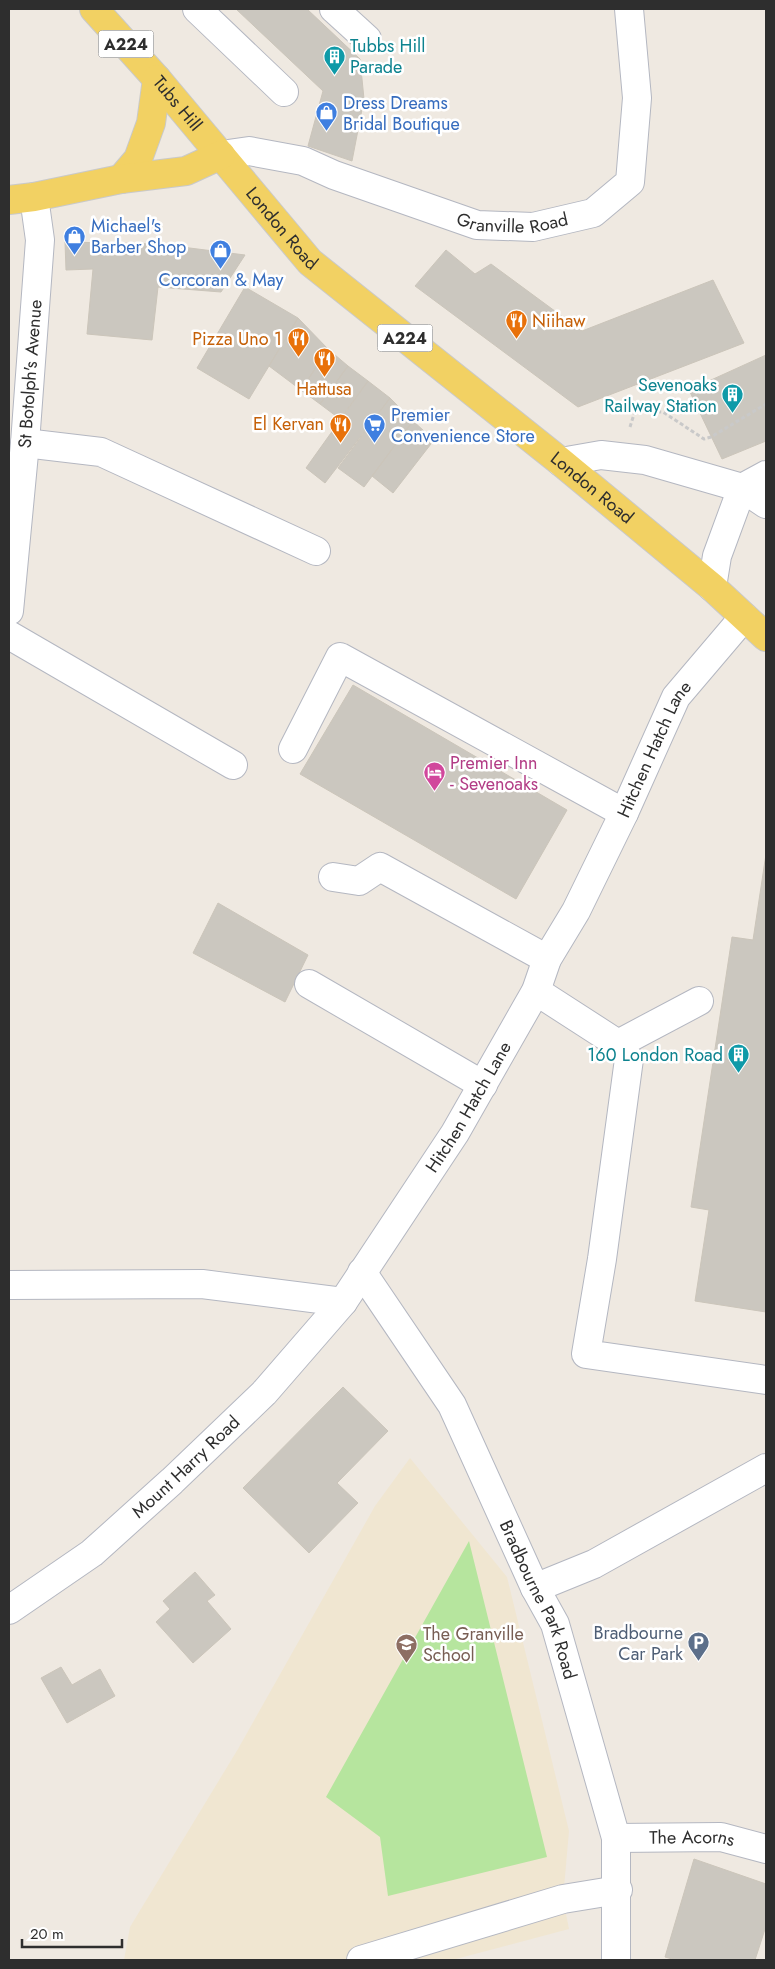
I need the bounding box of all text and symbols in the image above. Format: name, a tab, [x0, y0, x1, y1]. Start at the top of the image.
road number: A224	[98, 31, 154, 58]
place label: Tubbs Hill Parade	[350, 33, 425, 80]
building icon: Tubbs Hill Parade	[322, 44, 346, 75]
street label: Tubs Hill	[147, 70, 208, 137]
place label: Dress Dreams Bridal Boutique	[343, 90, 460, 137]
shop icon: Dress Dreams Bridal Boutique	[315, 101, 339, 132]
street label: London Road	[240, 181, 323, 276]
street label: Granville Road	[453, 206, 571, 240]
place label: Michael's Barber Shop	[91, 213, 186, 260]
shop icon: Michael's Barber Shop	[63, 224, 87, 255]
shop icon: Corcoran & May	[209, 238, 233, 269]
place label: Corcoran & May	[159, 267, 283, 293]
street label: St Botolph's Avenue	[12, 299, 49, 450]
place label: Niihaw	[532, 308, 586, 334]
restaurant icon: Niihaw	[504, 309, 528, 340]
road number: A224	[378, 324, 432, 352]
place label: Pizza Uno 1	[192, 326, 282, 352]
restaurant icon: Pizza Uno 1	[286, 327, 310, 358]
restaurant icon: Hattusa	[312, 347, 336, 378]
place label: Sevenoaks Railway Station	[604, 372, 717, 419]
place label: Hattusa	[296, 376, 352, 402]
building icon: Sevenoaks Railway Station	[721, 383, 745, 414]
place label: Premier Convenience Store	[391, 402, 535, 449]
place label: El Kervan	[253, 411, 324, 437]
restaurant icon: El Kervan	[328, 412, 352, 443]
supermarket icon: Premier Convenience Store	[363, 413, 387, 444]
street label: London Road	[545, 445, 639, 530]
street label: Hitchen Hatch Lane	[611, 675, 698, 822]
place label: Premier Inn - Sevenoaks	[450, 750, 538, 797]
hotel icon: Premier Inn - Sevenoaks	[422, 761, 446, 792]
street label: Hitchen Hatch Lane	[419, 1037, 518, 1178]
place label: 160 London Road	[587, 1042, 723, 1068]
building icon: 160 London Road	[727, 1043, 751, 1074]
street label: Mount Harry Road	[126, 1410, 246, 1524]
street label: Bradbourne Park Road	[493, 1516, 583, 1682]
place label: Bradbourne Car Park	[593, 1620, 683, 1667]
place label: The Granville School	[423, 1621, 524, 1668]
parking icon: Bradbourne Car Park	[687, 1631, 711, 1662]
school or university icon: The Granville School	[395, 1632, 419, 1663]
street label: The Acorns	[649, 1824, 738, 1853]
scale bar	[22, 1916, 122, 1948]
text: 20 m	[30, 1923, 64, 1945]

